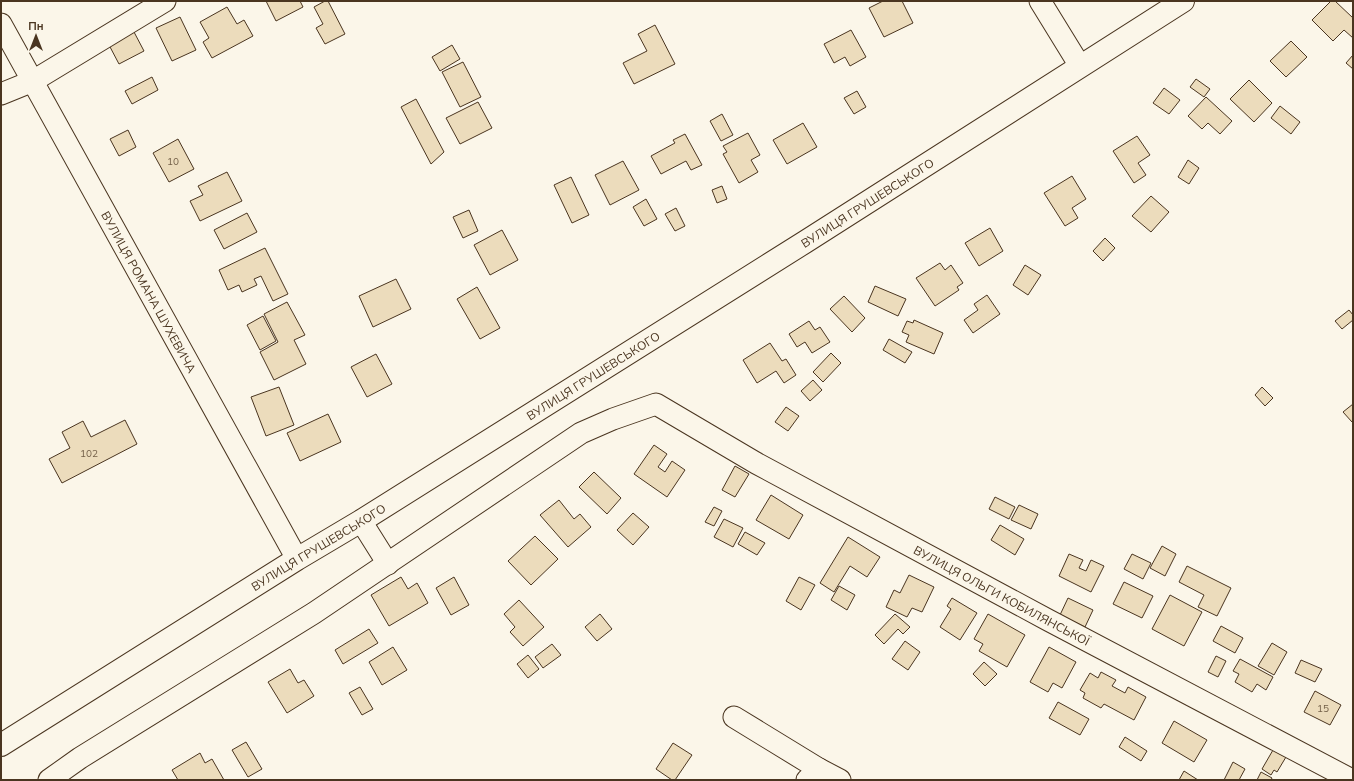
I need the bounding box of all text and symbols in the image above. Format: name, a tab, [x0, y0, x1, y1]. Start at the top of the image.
north arrow	[16, 16, 56, 56]
text: Пн	[28, 19, 44, 33]
street label: ВУЛИЦЯ ГРУШЕВСЬКОГО	[798, 154, 936, 250]
house number: 10	[167, 155, 179, 168]
street label: ВУЛИЦЯ РОМАНА ШУХЕВИЧА	[98, 208, 200, 375]
street label: ВУЛИЦЯ ГРУШЕВСЬКОГО	[523, 328, 663, 423]
house number: 102	[80, 447, 98, 460]
street label: ВУЛИЦЯ ГРУШЕВСЬКОГО	[248, 500, 388, 594]
street label: ВУЛИЦЯ ОЛЬГИ КОБИЛЯНСЬКОЇ	[911, 542, 1093, 649]
house number: 15	[1317, 702, 1329, 715]

